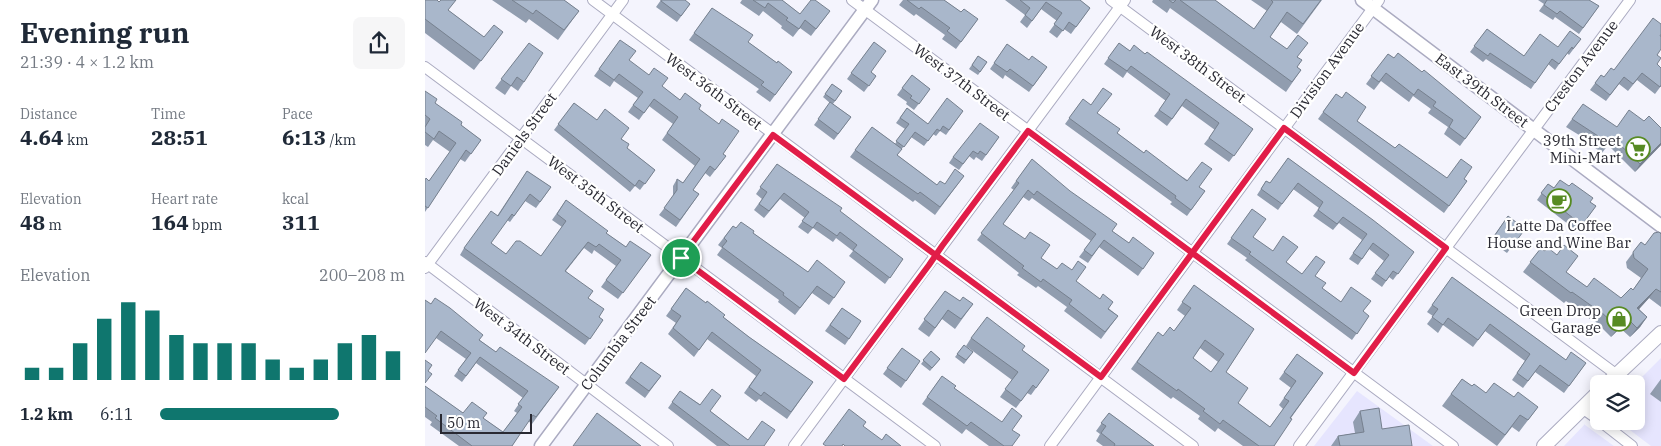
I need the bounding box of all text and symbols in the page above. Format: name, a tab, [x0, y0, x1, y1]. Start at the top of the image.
text: Evening run	[20, 14, 189, 51]
street label: Creston Avenue	[1540, 16, 1622, 116]
button: share	[353, 17, 405, 69]
street label: Division Avenue	[1286, 18, 1368, 122]
street label: West 38th Street	[1146, 21, 1250, 107]
street label: West 37th Street	[910, 39, 1014, 125]
street label: West 36th Street	[662, 48, 766, 134]
street label: East 39th Street	[1432, 49, 1532, 131]
text: 21:39 · 4 × 1.2 km	[20, 52, 154, 72]
street label: Daniels Street	[487, 89, 561, 179]
text: Distance	[20, 105, 77, 123]
text: Time	[151, 105, 185, 123]
text: Pace	[282, 105, 313, 123]
text: 4.64	[20, 123, 64, 151]
text: 28:51	[151, 123, 208, 151]
text: 6:13	[282, 123, 326, 151]
text: km	[64, 131, 89, 149]
text: /km	[326, 131, 356, 149]
place label: 39th Street Mini-Mart	[1543, 131, 1621, 167]
supermarket icon: 39th Street Mini-Mart	[1625, 136, 1651, 162]
street label: West 35th Street	[544, 151, 648, 237]
cafe icon: Latte Da Coffee House and Wine Bar	[1546, 188, 1572, 214]
text: Elevation	[20, 190, 82, 208]
text: Heart rate	[151, 190, 218, 208]
text: kcal	[282, 190, 309, 208]
text: 48	[20, 208, 45, 236]
text: 164	[151, 208, 189, 236]
text: 311	[282, 208, 320, 236]
text: m	[45, 216, 62, 234]
text: bpm	[189, 216, 222, 234]
place label: Latte Da Coffee House and Wine Bar	[1487, 216, 1631, 252]
pin	[660, 237, 702, 279]
icon: arrive	[667, 244, 695, 272]
text: Elevation	[20, 265, 90, 285]
text: 200–208 m	[319, 265, 405, 285]
street label: Columbia Street	[576, 292, 660, 394]
street label: West 34th Street	[470, 293, 574, 379]
place label: Green Drop Garage	[1520, 301, 1601, 337]
shop icon: Green Drop Garage	[1606, 306, 1632, 332]
map controls	[1590, 375, 1645, 430]
button: layers	[1590, 375, 1645, 430]
text: 1.2 km	[20, 404, 73, 424]
text: 6:11	[100, 404, 133, 424]
scale bar	[440, 411, 533, 434]
text: 50 m	[447, 414, 480, 432]

